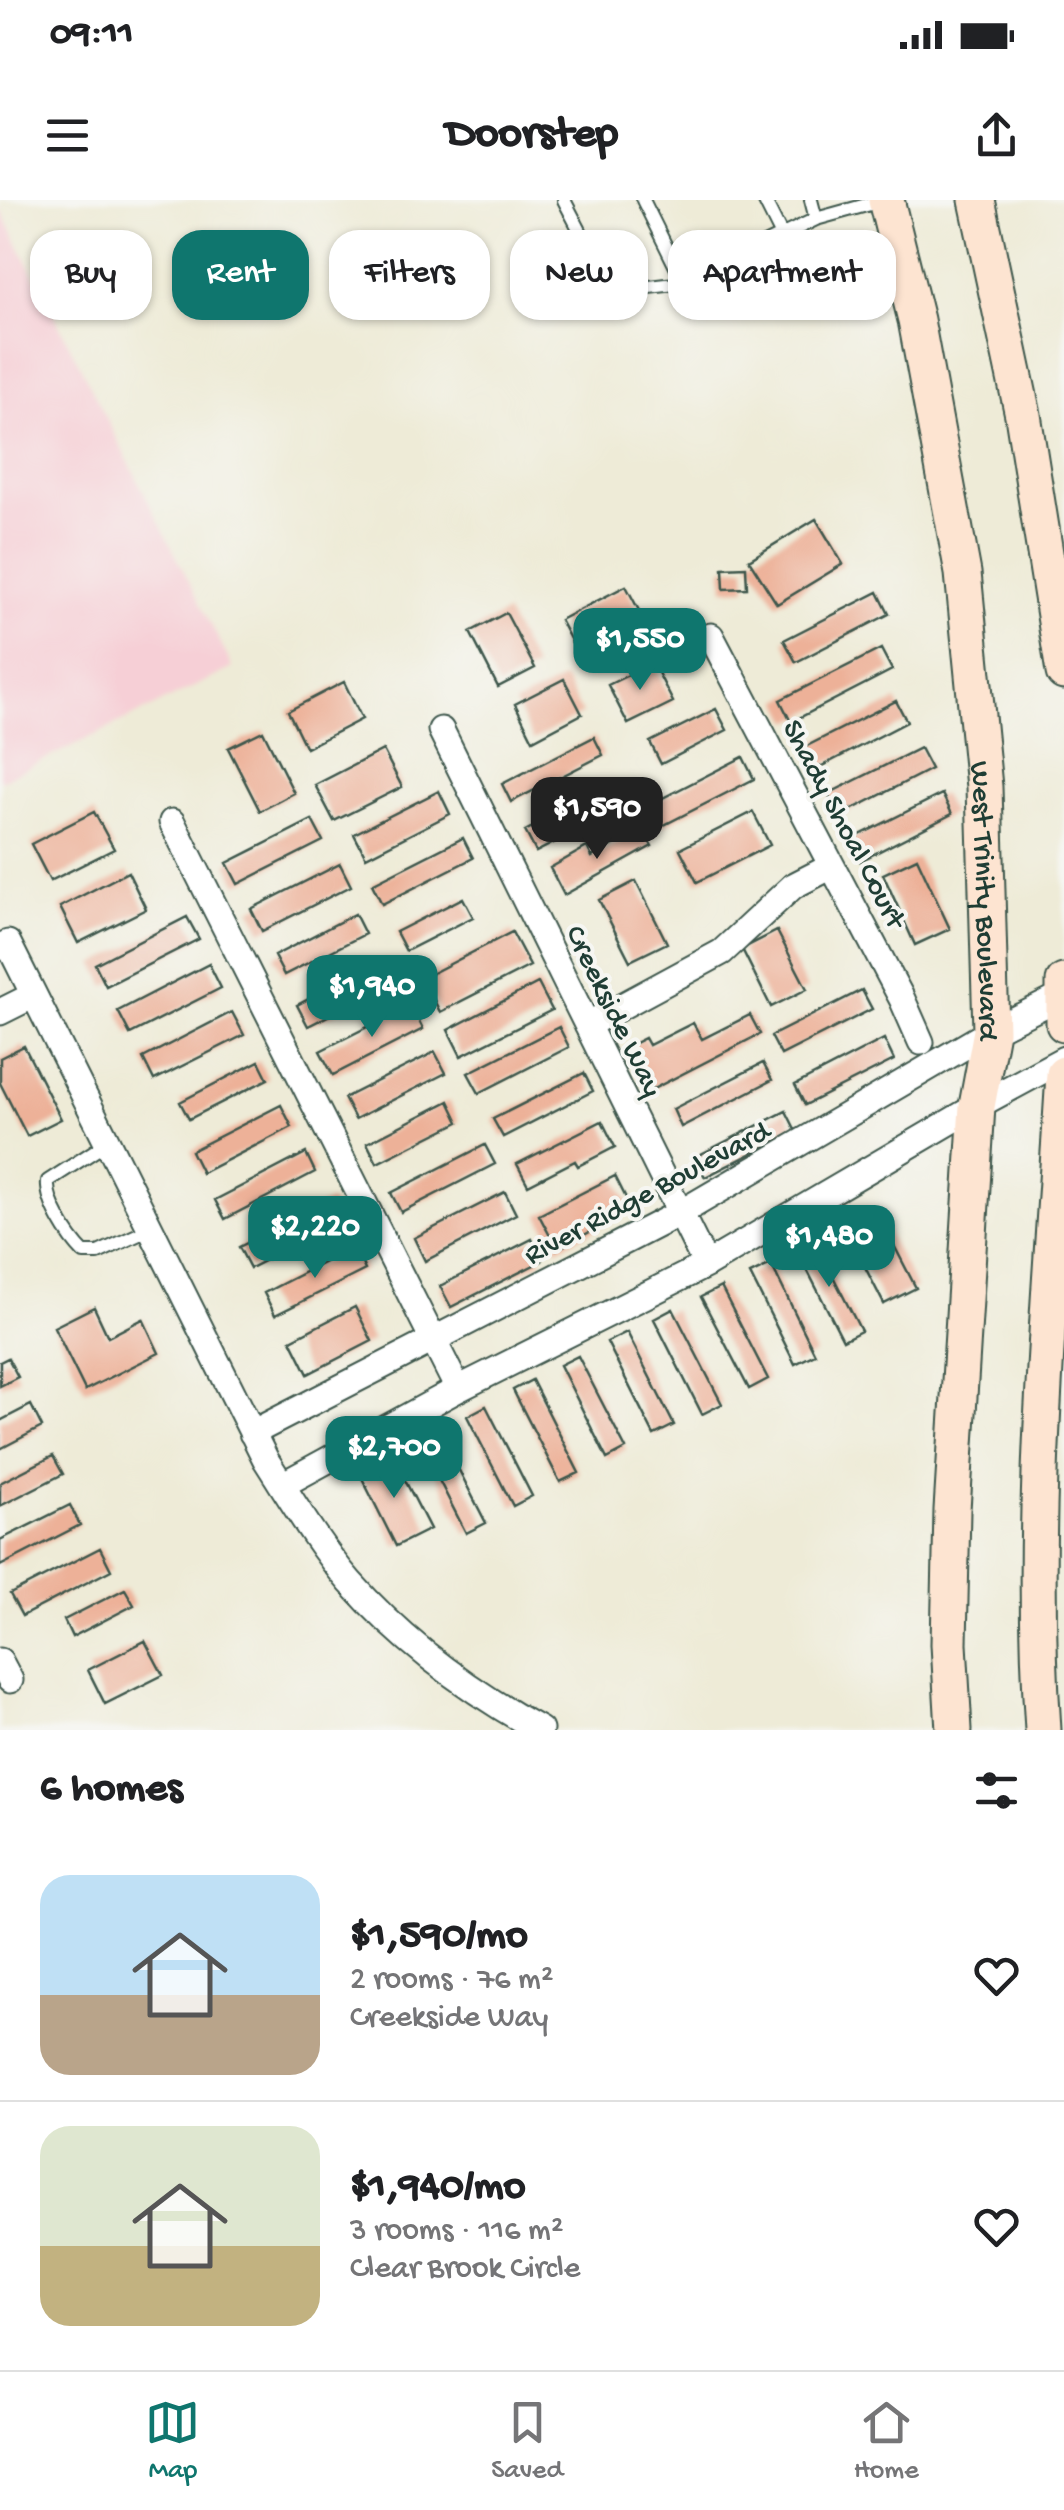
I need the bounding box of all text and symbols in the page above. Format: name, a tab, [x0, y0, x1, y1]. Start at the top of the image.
text: 09:11	[50, 13, 133, 57]
icon: menu	[40, 108, 95, 163]
icon: share	[969, 108, 1024, 163]
text: Doorstep	[446, 109, 618, 162]
chip: Buy	[30, 230, 152, 320]
chip: Rent	[172, 230, 309, 320]
chip: Filters	[329, 230, 490, 320]
chip: New	[510, 230, 648, 320]
chip: Apartment	[668, 230, 896, 320]
pin: $1,550	[559, 608, 721, 693]
text: $1,550	[595, 621, 685, 659]
street label: Shady Shoal Court	[772, 715, 913, 938]
street label: West Trinity Boulevard	[960, 760, 1005, 1046]
pin: $1,590	[516, 777, 678, 862]
text: $1,590	[553, 790, 641, 828]
street label: Creekside Way	[555, 921, 669, 1103]
pin: $1,940	[291, 955, 453, 1040]
text: $1,940	[329, 968, 415, 1006]
street label: River Ridge Boulevard	[519, 1114, 779, 1275]
pin: $2,220	[234, 1196, 396, 1281]
pin: $1,480	[748, 1205, 910, 1290]
text: $2,220	[270, 1209, 360, 1247]
text: $1,480	[785, 1218, 873, 1256]
pin: $2,700	[313, 1416, 475, 1501]
text: $2,700	[347, 1429, 441, 1467]
icon: filters	[969, 1763, 1024, 1818]
text: 6 homes	[40, 1766, 183, 1815]
text: $1,590/mo	[350, 1913, 528, 1962]
icon: home	[120, 1915, 240, 2035]
icon: heart	[969, 1948, 1024, 2003]
text: 2 rooms · 76 m²	[350, 1962, 553, 2000]
text: Creekside Way	[350, 2000, 548, 2038]
text: $1,940/mo	[350, 2164, 526, 2213]
icon: home	[120, 2166, 240, 2286]
icon: heart	[969, 2199, 1024, 2254]
text: 3 rooms · 116 m²	[350, 2213, 563, 2251]
text: Clear Brook Circle	[350, 2251, 580, 2289]
tab: Map	[145, 2395, 200, 2488]
tab: Saved	[491, 2395, 563, 2488]
tab: Home	[854, 2395, 919, 2488]

